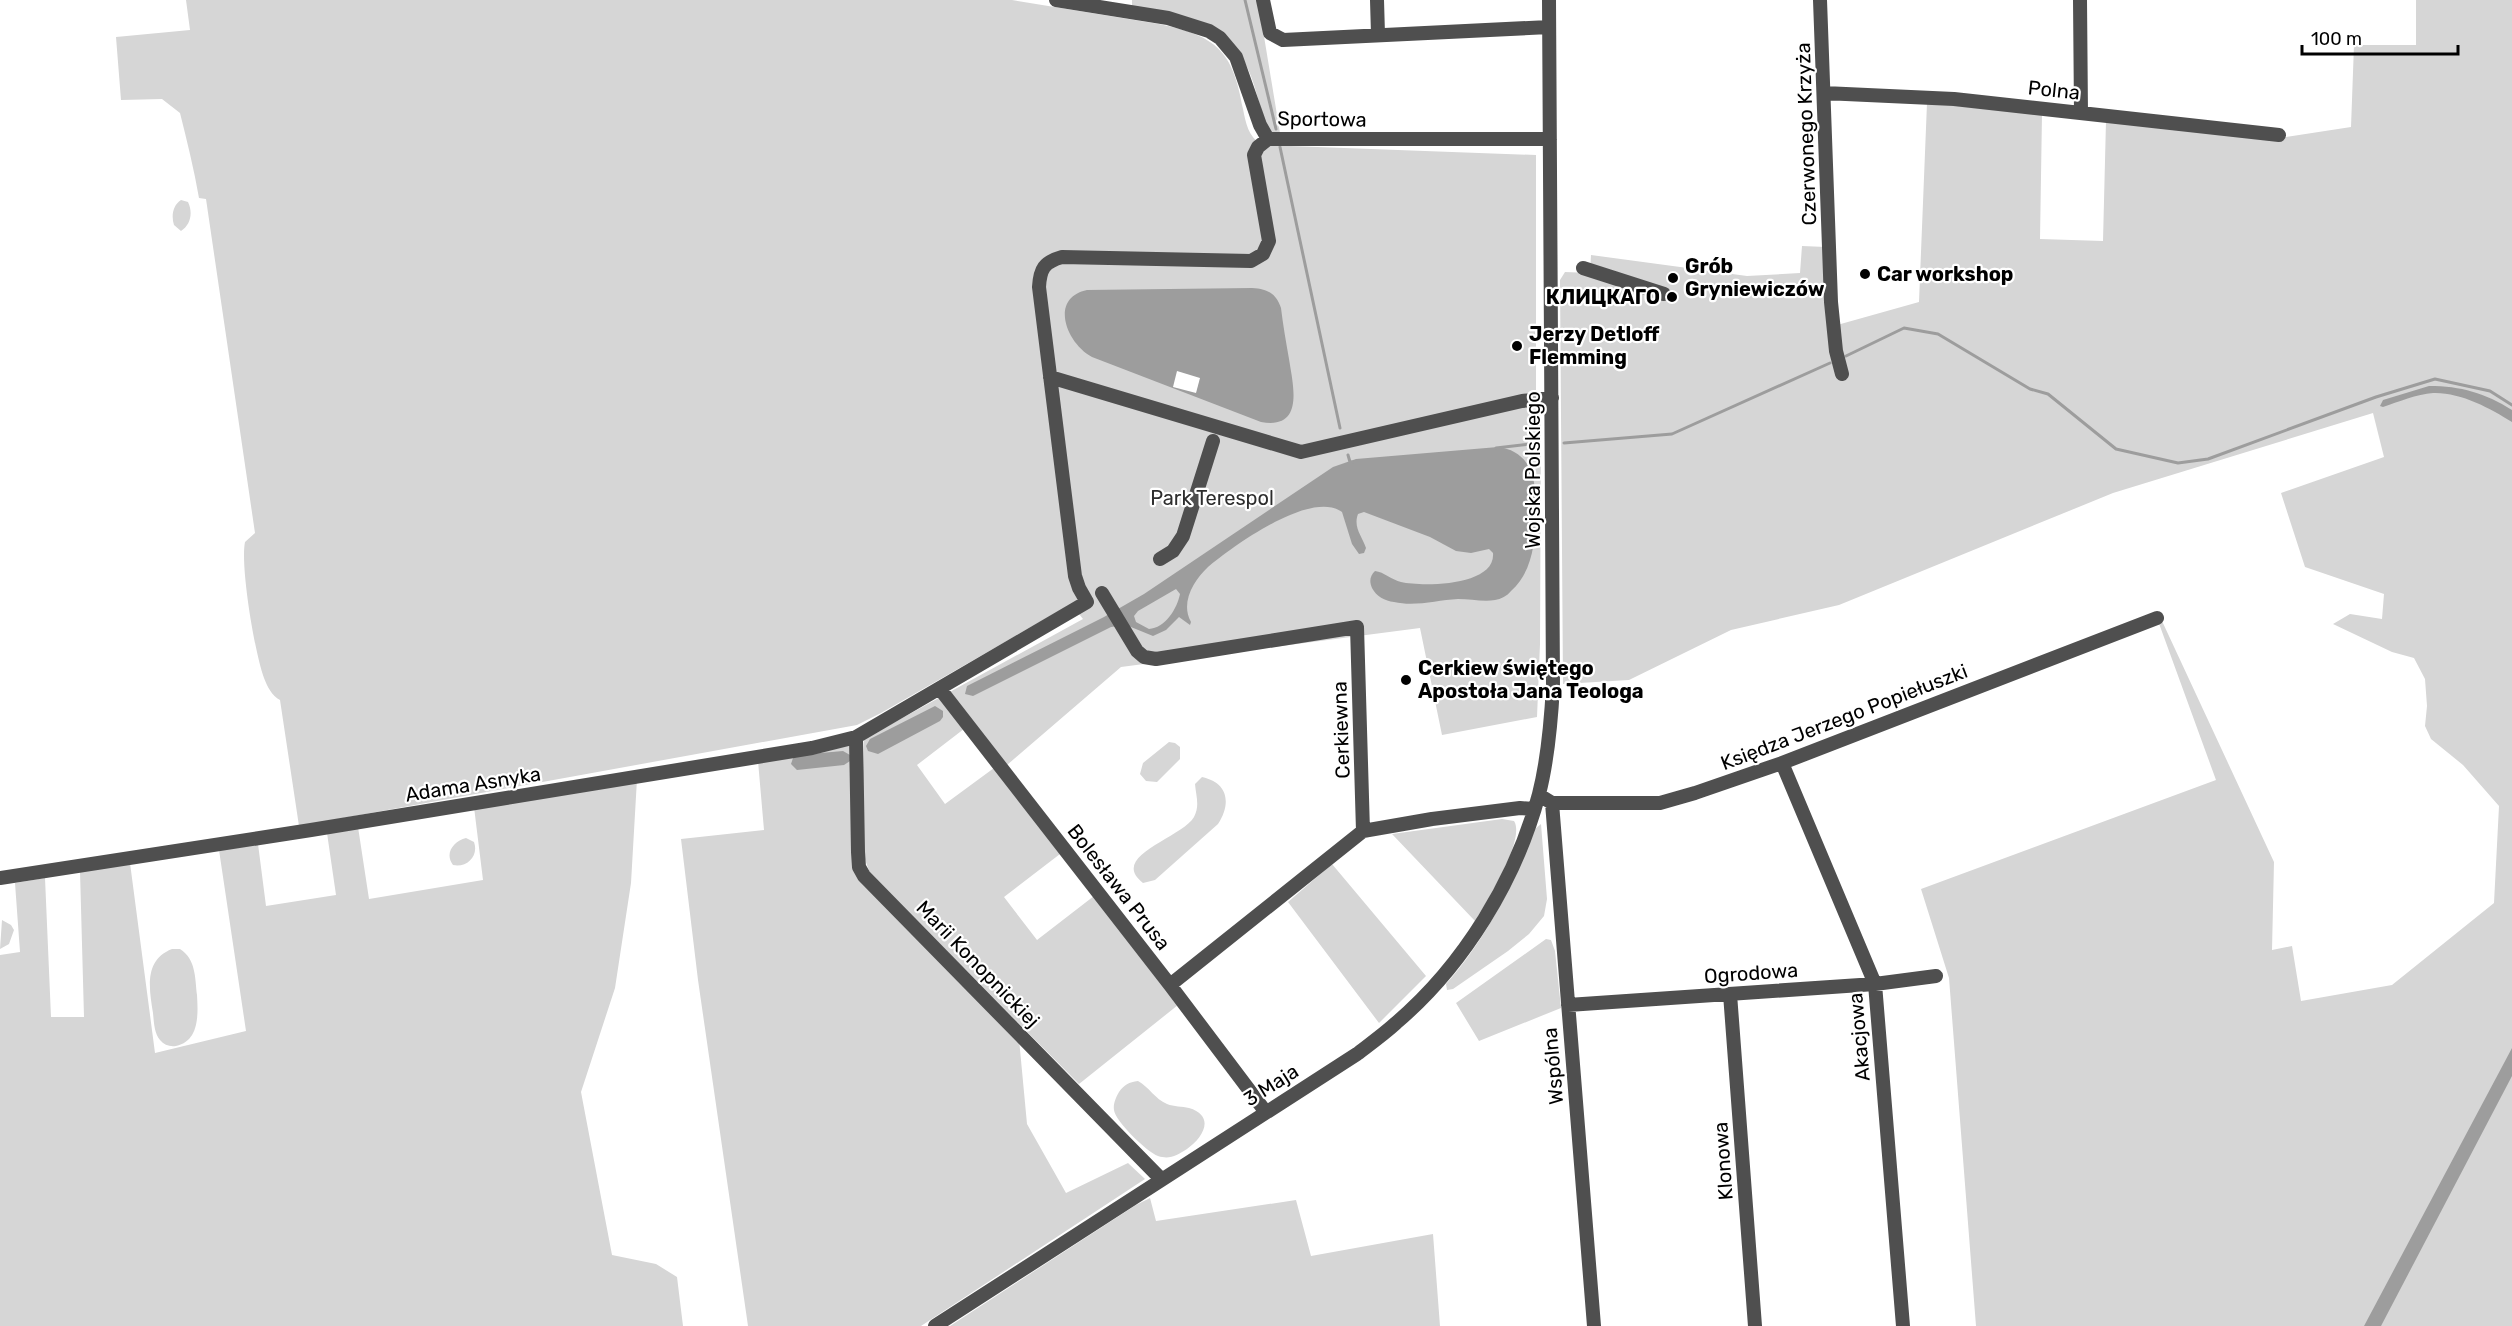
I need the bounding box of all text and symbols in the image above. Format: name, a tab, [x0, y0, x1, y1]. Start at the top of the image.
scale bar	[2302, 18, 2458, 56]
text: 100 m	[2311, 28, 2362, 50]
street label: Czerwonego Krzyża	[1791, 42, 1821, 226]
street label: Polna	[2027, 75, 2081, 105]
street label: Sportowa	[1277, 106, 1367, 132]
place label: Grób Gryniewiczów	[1685, 254, 1825, 301]
place label: Car workshop	[1877, 262, 2014, 286]
marker: Car workshop	[1858, 267, 1872, 281]
marker: Grób Gryniewiczów	[1666, 271, 1680, 285]
place label: КЛИЦКАГО	[1546, 285, 1660, 309]
marker: КЛИЦКАГО	[1665, 290, 1679, 304]
place label: Jerzy Detloff Flemming	[1529, 322, 1660, 369]
marker: Jerzy Detloff Flemming	[1510, 339, 1524, 353]
street label: Wojska Polskiego	[1521, 391, 1545, 549]
park label: Park Terespol	[1150, 486, 1274, 510]
place label: Cerkiew świętego Apostoła Jana Teologa	[1418, 656, 1644, 703]
street label: Księdza Jerzego Popiełuszki	[1717, 659, 1971, 775]
marker: Cerkiew świętego Apostoła Jana Teologa	[1399, 673, 1413, 687]
street label: Cerkiewna	[1327, 681, 1355, 779]
street label: Adama Asnyka	[403, 761, 543, 807]
street label: Bolesława Prusa	[1062, 819, 1176, 955]
street label: Marii Konopnickiej	[911, 896, 1045, 1032]
street label: Ogrodowa	[1703, 958, 1799, 988]
street label: Akacjowa	[1843, 992, 1875, 1082]
street label: Wspólna	[1538, 1026, 1568, 1106]
street label: 3 Maja	[1239, 1059, 1303, 1111]
street label: Klonowa	[1708, 1121, 1738, 1201]

